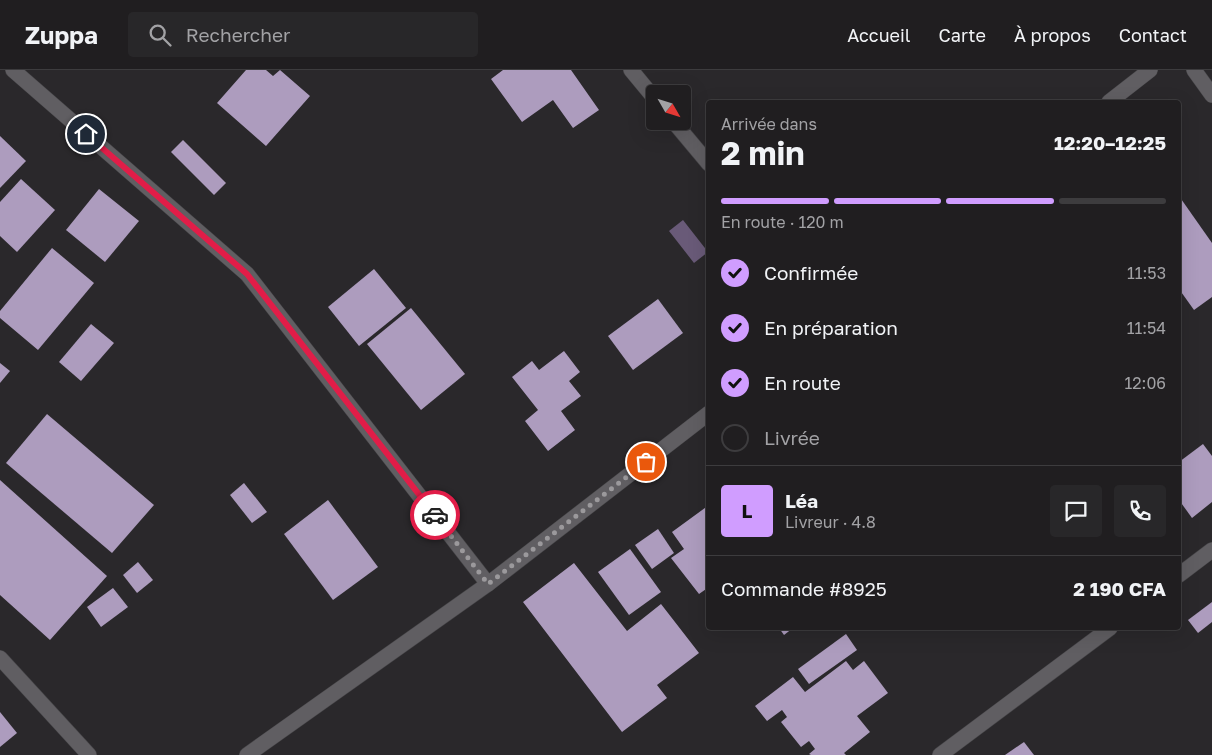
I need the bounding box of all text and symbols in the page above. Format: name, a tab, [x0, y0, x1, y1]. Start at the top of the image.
search box	[128, 12, 478, 57]
text: Zuppa	[25, 20, 98, 49]
icon: search	[146, 21, 174, 49]
text: Rechercher	[186, 23, 290, 46]
text: Accueil	[847, 24, 911, 46]
text: Carte	[939, 24, 986, 46]
text: À propos	[1014, 24, 1091, 46]
text: Contact	[1119, 24, 1187, 46]
north arrow	[646, 85, 691, 130]
map controls	[646, 85, 691, 130]
pin	[65, 113, 107, 155]
text: Arrivée dans	[721, 114, 817, 134]
icon: home	[72, 120, 100, 148]
text: 12:20–12:25	[1054, 131, 1166, 154]
text: 2 min	[721, 134, 805, 172]
text: En route · 120 m	[721, 212, 844, 232]
icon: check	[721, 259, 749, 287]
text: Confirmée	[764, 261, 858, 284]
text: 11:53	[1127, 263, 1166, 283]
icon: check	[721, 314, 749, 342]
text: En préparation	[764, 316, 898, 339]
text: 11:54	[1127, 318, 1166, 338]
icon: check	[721, 369, 749, 397]
text: En route	[764, 371, 841, 394]
text: 12:06	[1125, 373, 1166, 393]
text: Livrée	[764, 426, 820, 449]
pin	[625, 441, 667, 483]
icon: bag	[632, 448, 660, 476]
button: chat	[1050, 485, 1102, 537]
button: phone	[1114, 485, 1166, 537]
text: Léa	[785, 489, 818, 512]
courier	[410, 490, 460, 540]
text: L	[742, 499, 752, 522]
icon: car	[421, 501, 449, 529]
text: Livreur · 4.8	[785, 512, 876, 532]
text: Commande #8925	[721, 577, 887, 600]
text: 2 190 CFA	[1073, 577, 1166, 600]

